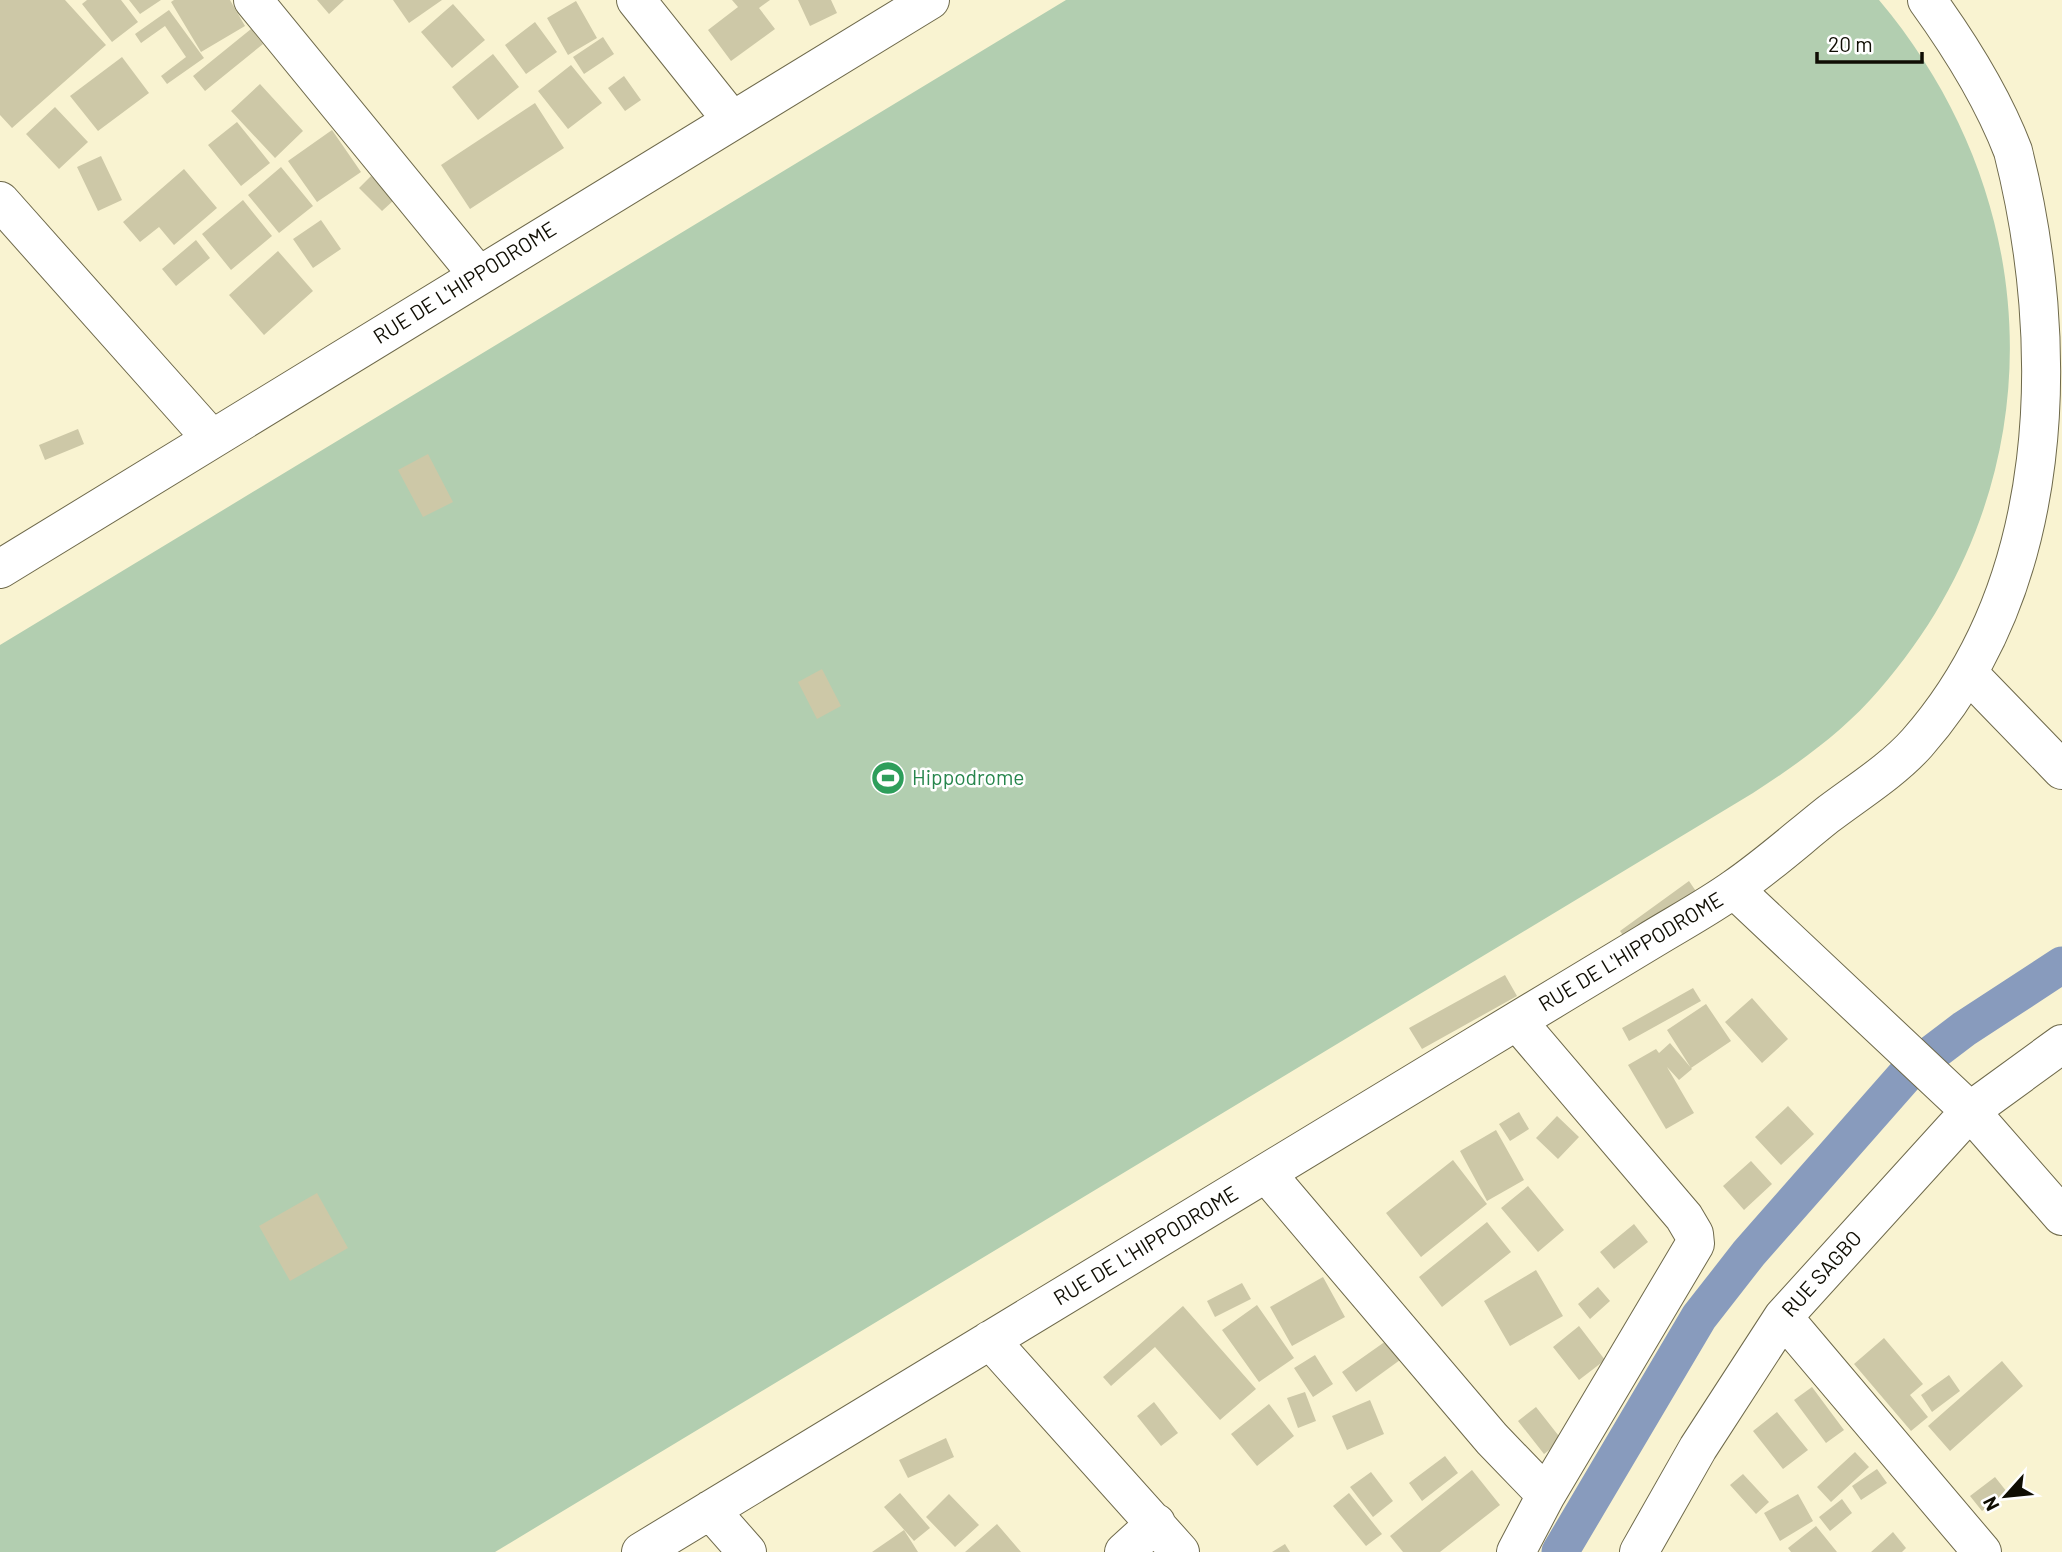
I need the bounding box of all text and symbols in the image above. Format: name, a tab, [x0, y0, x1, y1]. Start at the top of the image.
scale bar	[1817, 21, 1922, 65]
text: 20 m	[1828, 31, 1873, 56]
street label: RUE DE L'HIPPODROME	[368, 215, 560, 348]
sports icon: Hippodrome	[869, 759, 907, 797]
place label: Hippodrome	[912, 764, 1024, 789]
street label: RUE DE L'HIPPODROME	[1533, 886, 1727, 1016]
street label: RUE DE L'HIPPODROME	[1048, 1180, 1242, 1310]
street label: RUE SAGBO	[1776, 1225, 1866, 1321]
north arrow	[1971, 1461, 2041, 1531]
text: N	[1977, 1493, 2004, 1515]

